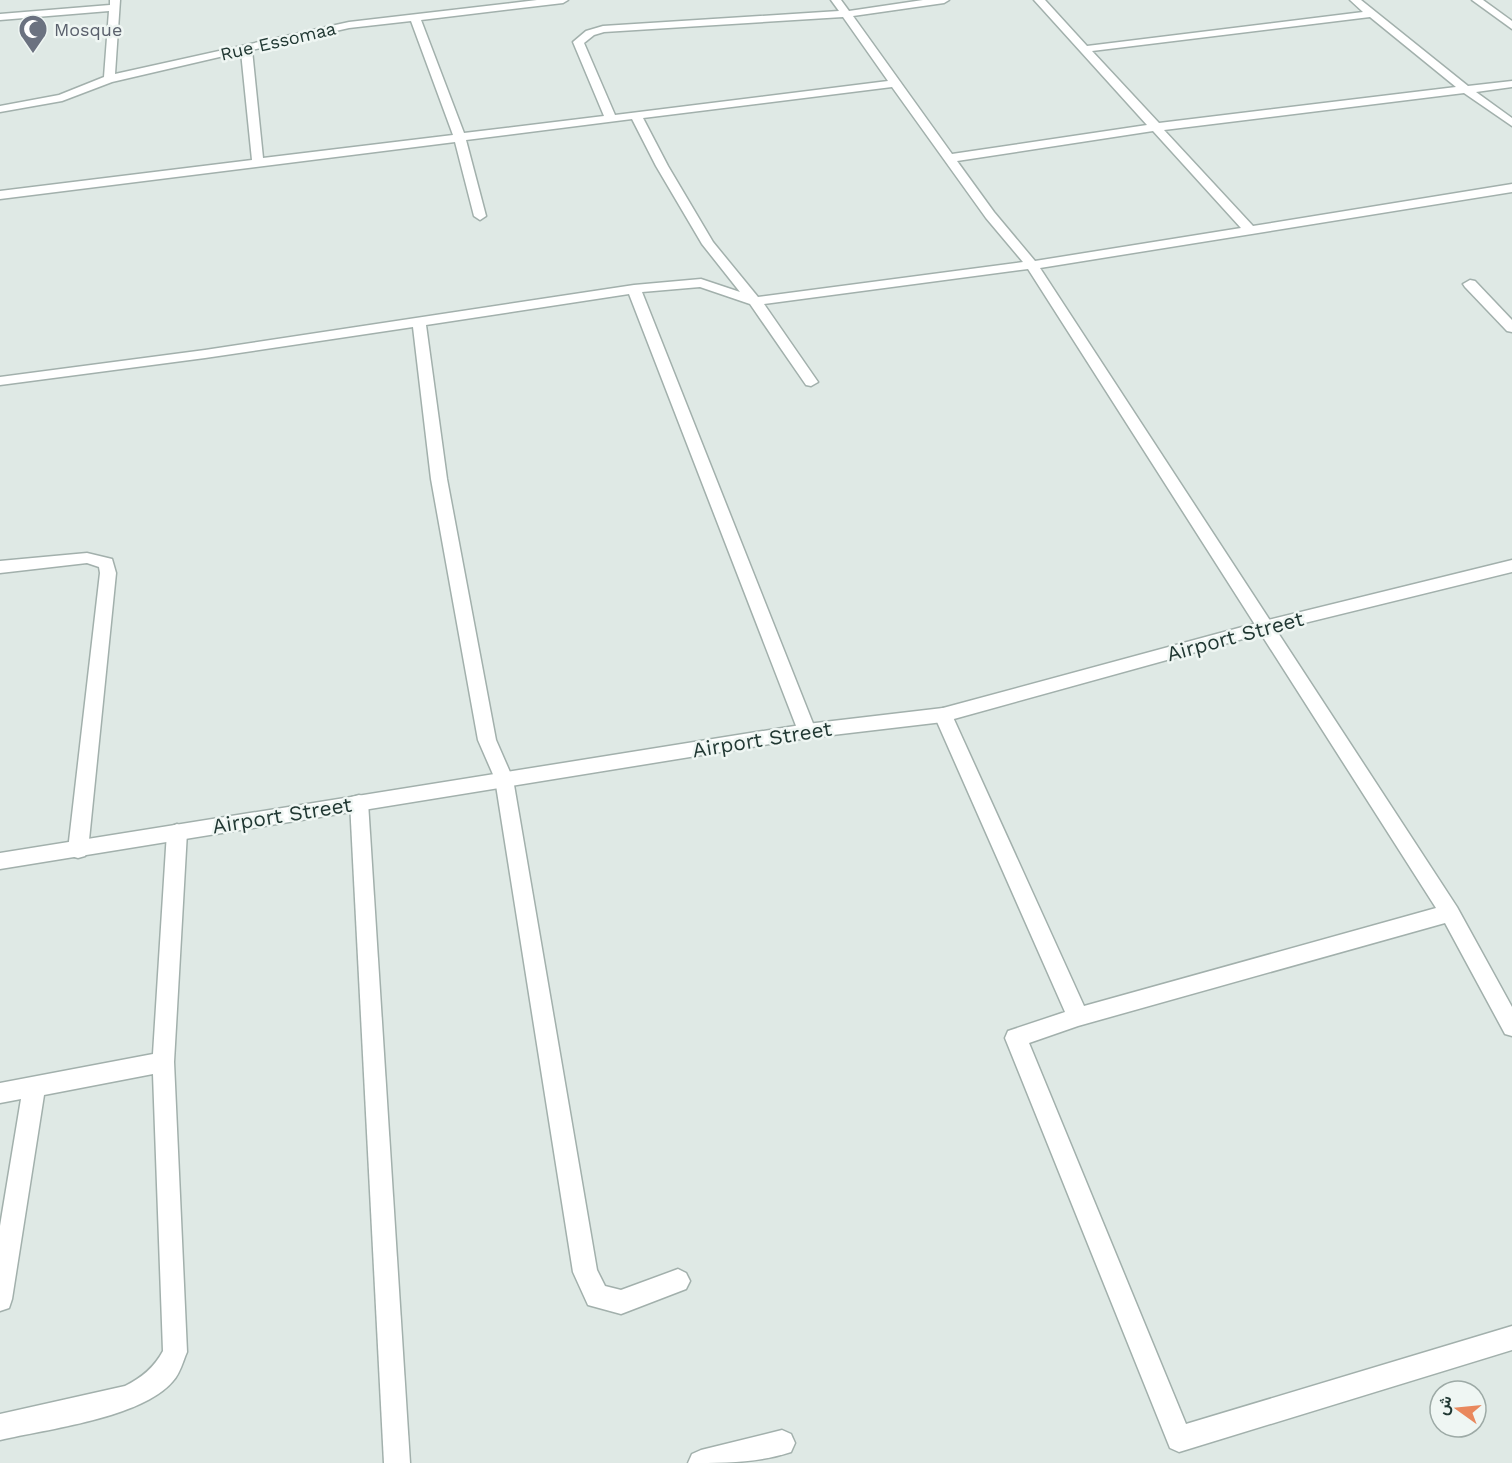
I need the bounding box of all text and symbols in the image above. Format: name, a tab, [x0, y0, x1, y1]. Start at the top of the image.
mosque icon: Mosque	[17, 13, 49, 55]
street label: Rue Essomaa	[218, 17, 338, 65]
place label: Mosque	[54, 19, 122, 40]
street label: Airport Street	[1164, 606, 1306, 666]
street label: Airport Street	[690, 716, 834, 762]
street label: Airport Street	[210, 792, 354, 838]
north arrow	[1428, 1379, 1488, 1439]
text: ش	[1432, 1393, 1456, 1417]

